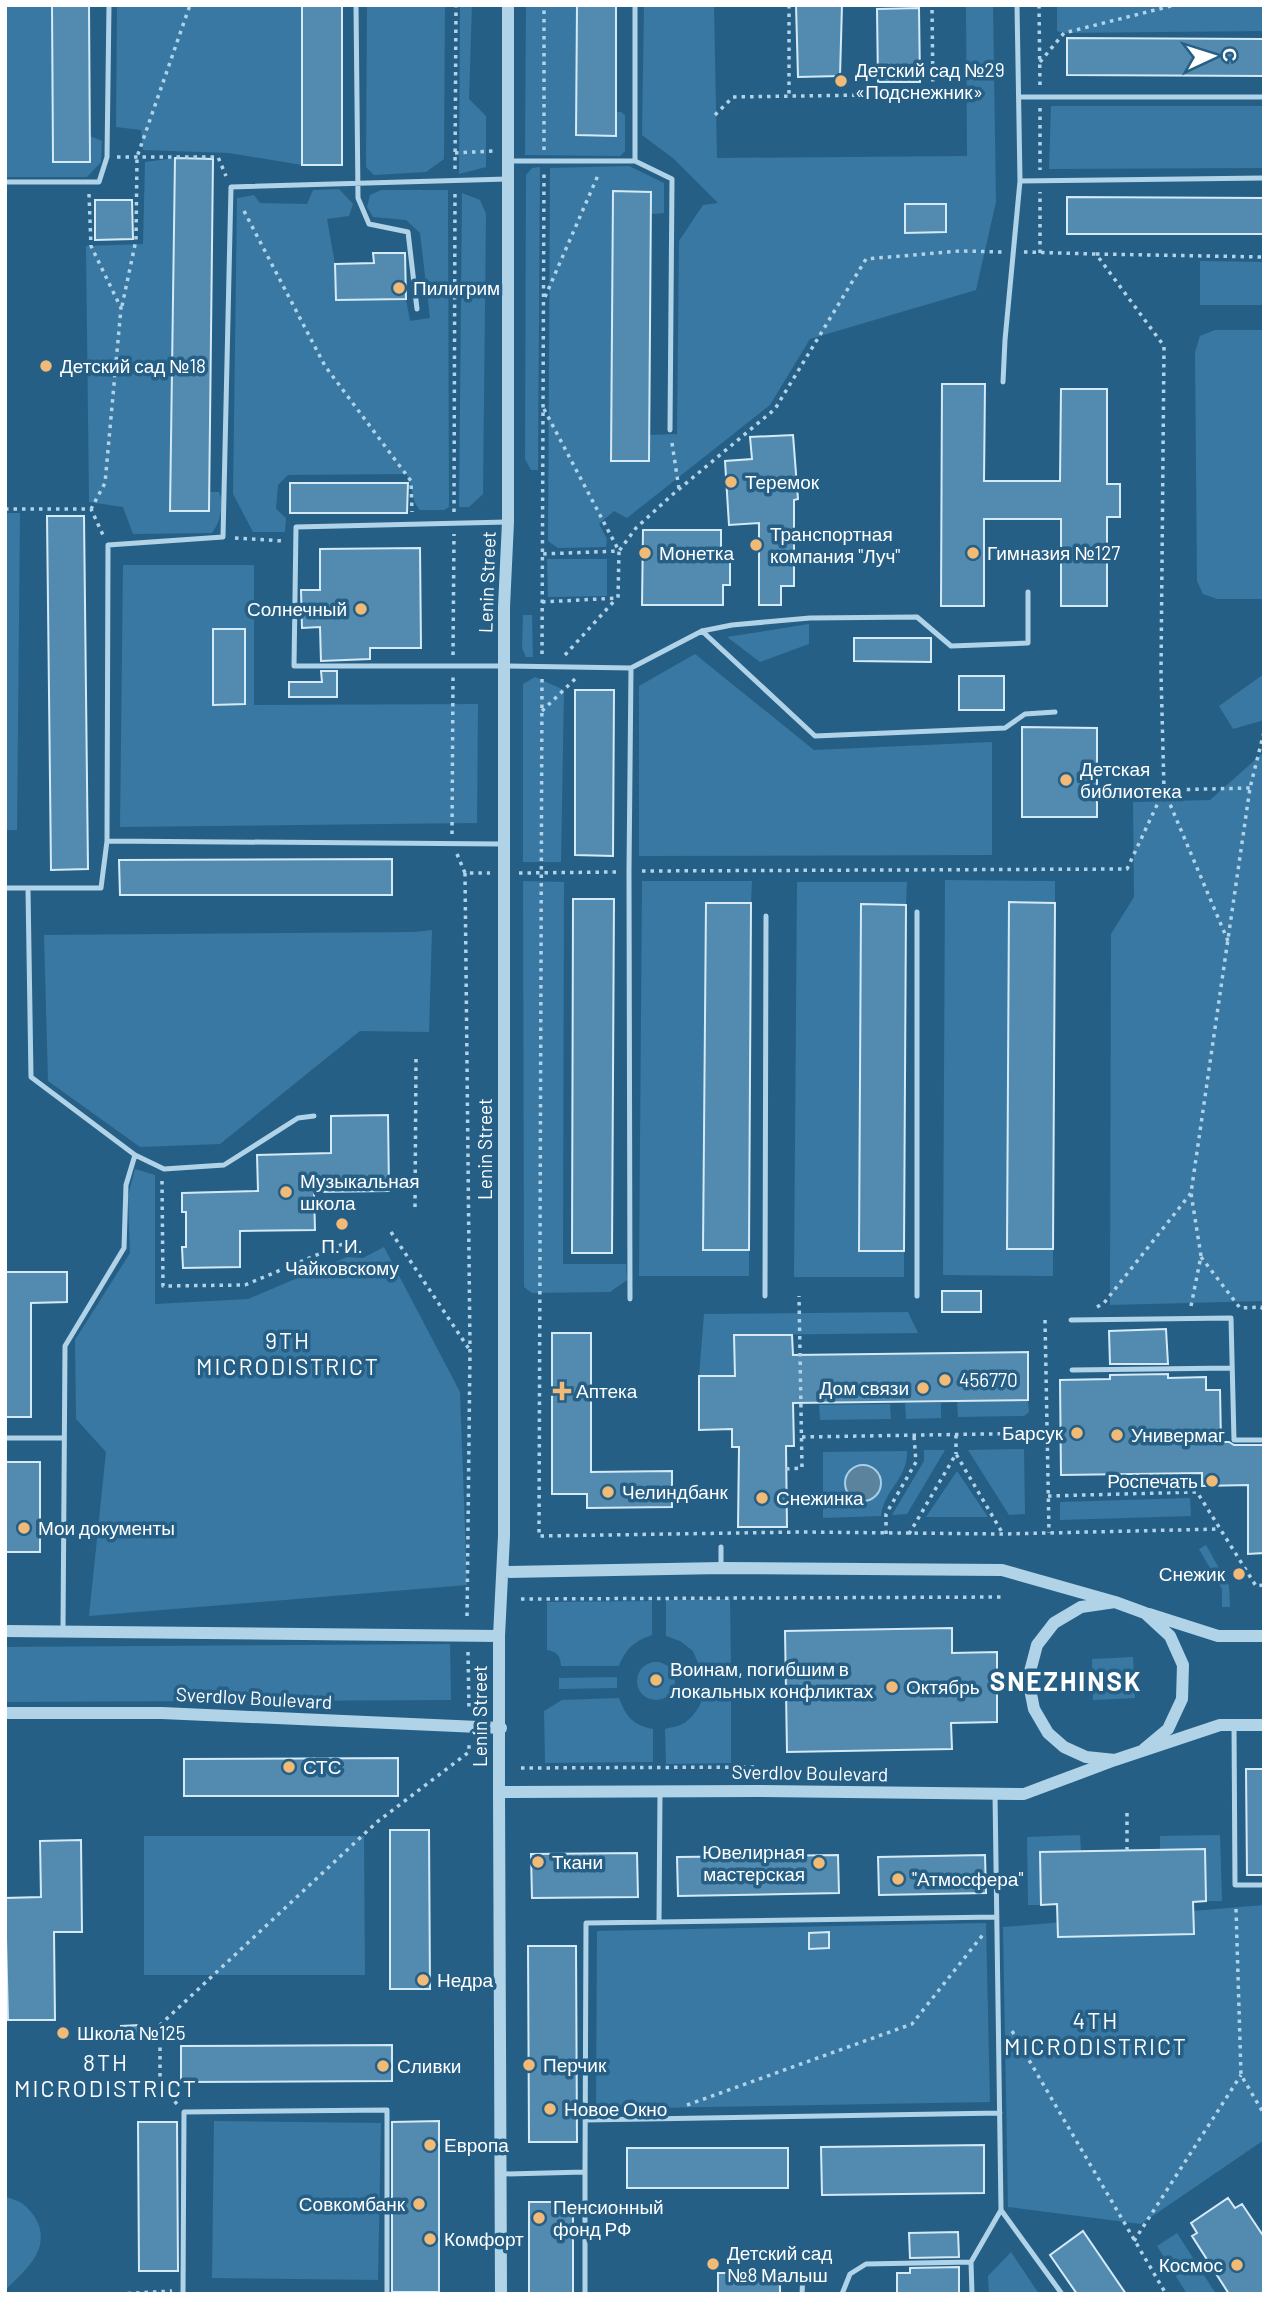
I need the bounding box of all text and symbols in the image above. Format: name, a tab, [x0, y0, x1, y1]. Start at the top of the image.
north arrow	[1178, 21, 1248, 91]
text: С	[1219, 47, 1242, 63]
place label: Детский сад №29 «Подснежник»	[855, 58, 1005, 103]
marker: Детский сад №29 «Подснежник»	[833, 73, 849, 89]
place label: Пилигрим	[413, 276, 500, 299]
marker: Пилигрим	[391, 280, 407, 296]
place label: Детский сад №18	[60, 354, 206, 377]
marker: Детский сад №18	[38, 358, 54, 374]
place label: Теремок	[745, 470, 820, 493]
marker: Теремок	[723, 474, 739, 490]
place label: Транспортная компания "Луч"	[770, 522, 900, 567]
street label: Lenin Street	[473, 531, 500, 633]
marker: Транспортная компания "Луч"	[748, 537, 764, 553]
place label: Монетка	[659, 541, 734, 564]
place label: Гимназия №127	[987, 541, 1120, 564]
marker: Монетка	[637, 545, 653, 561]
marker: Гимназия №127	[965, 545, 981, 561]
place label: Солнечный	[247, 597, 347, 620]
marker: Солнечный	[353, 601, 369, 617]
place label: Детская библиотека	[1080, 757, 1182, 802]
marker: Детская библиотека	[1058, 772, 1074, 788]
street label: Lenin Street	[473, 1098, 496, 1200]
place label: Музыкальная школа	[300, 1169, 420, 1214]
marker: Музыкальная школа	[278, 1184, 294, 1200]
marker: П. И. Чайковскому	[334, 1216, 350, 1232]
place label: П. И. Чайковскому	[285, 1234, 400, 1279]
district label: 9TH MICRODISTRICT	[196, 1326, 380, 1380]
place label: 456770	[959, 1368, 1018, 1391]
marker: 456770	[937, 1372, 953, 1388]
place label: Дом связи	[819, 1376, 909, 1399]
place label: Аптека	[576, 1379, 638, 1402]
marker: Дом связи	[915, 1380, 931, 1396]
marker: Аптека	[554, 1383, 570, 1399]
place label: Барсук	[1002, 1421, 1064, 1444]
place label: Универмаг	[1131, 1423, 1225, 1446]
marker: Барсук	[1069, 1425, 1085, 1441]
marker: Универмаг	[1109, 1427, 1125, 1443]
place label: Роспечать	[1107, 1469, 1198, 1492]
marker: Роспечать	[1204, 1473, 1220, 1489]
place label: Челиндбанк	[622, 1480, 728, 1503]
marker: Челиндбанк	[600, 1484, 616, 1500]
place label: Снежинка	[776, 1486, 864, 1509]
marker: Снежинка	[754, 1490, 770, 1506]
place label: Мои документы	[38, 1516, 175, 1539]
marker: Мои документы	[16, 1520, 32, 1536]
place label: Снежик	[1159, 1562, 1226, 1585]
marker: Снежик	[1231, 1566, 1247, 1582]
place label: Воинам, погибшим в локальных конфликтах	[670, 1657, 874, 1702]
street label: Lenin Street	[468, 1665, 491, 1767]
district label: SNEZHINSK	[990, 1665, 1142, 1696]
marker: Воинам, погибшим в локальных конфликтах	[648, 1672, 664, 1688]
place label: Октябрь	[906, 1675, 980, 1698]
marker: Октябрь	[884, 1679, 900, 1695]
street label: Sverdlov Boulevard	[175, 1682, 333, 1713]
place label: СТС	[303, 1755, 341, 1778]
marker: СТС	[281, 1759, 297, 1775]
street label: Sverdlov Boulevard	[731, 1760, 889, 1785]
place label: Ювелирная мастерская	[702, 1840, 805, 1885]
place label: Ткани	[552, 1850, 603, 1873]
marker: Ткани	[530, 1854, 546, 1870]
marker: Ювелирная мастерская	[811, 1855, 827, 1871]
place label: "Атмосфера"	[912, 1867, 1023, 1890]
marker: "Атмосфера"	[890, 1871, 906, 1887]
place label: Недра	[437, 1968, 494, 1991]
marker: Недра	[415, 1972, 431, 1988]
district label: 4TH MICRODISTRICT	[1004, 2006, 1188, 2060]
place label: Школа №125	[77, 2021, 186, 2044]
marker: Школа №125	[55, 2025, 71, 2041]
district label: 8TH MICRODISTRICT	[14, 2048, 198, 2102]
place label: Перчик	[543, 2053, 607, 2076]
place label: Сливки	[397, 2054, 461, 2077]
marker: Перчик	[521, 2057, 537, 2073]
marker: Сливки	[375, 2058, 391, 2074]
place label: Новое Окно	[564, 2097, 667, 2120]
marker: Новое Окно	[542, 2101, 558, 2117]
place label: Европа	[444, 2133, 509, 2156]
marker: Европа	[422, 2137, 438, 2153]
place label: Совкомбанк	[299, 2192, 406, 2215]
place label: Пенсионный фонд РФ	[553, 2195, 664, 2240]
marker: Совкомбанк	[411, 2196, 427, 2212]
marker: Пенсионный фонд РФ	[531, 2210, 547, 2226]
place label: Комфорт	[444, 2227, 524, 2250]
marker: Комфорт	[422, 2231, 438, 2247]
place label: Детский сад №8 Малыш	[727, 2241, 832, 2286]
place label: Космос	[1159, 2253, 1223, 2276]
marker: Детский сад №8 Малыш	[705, 2256, 721, 2272]
marker: Космос	[1229, 2257, 1245, 2273]

